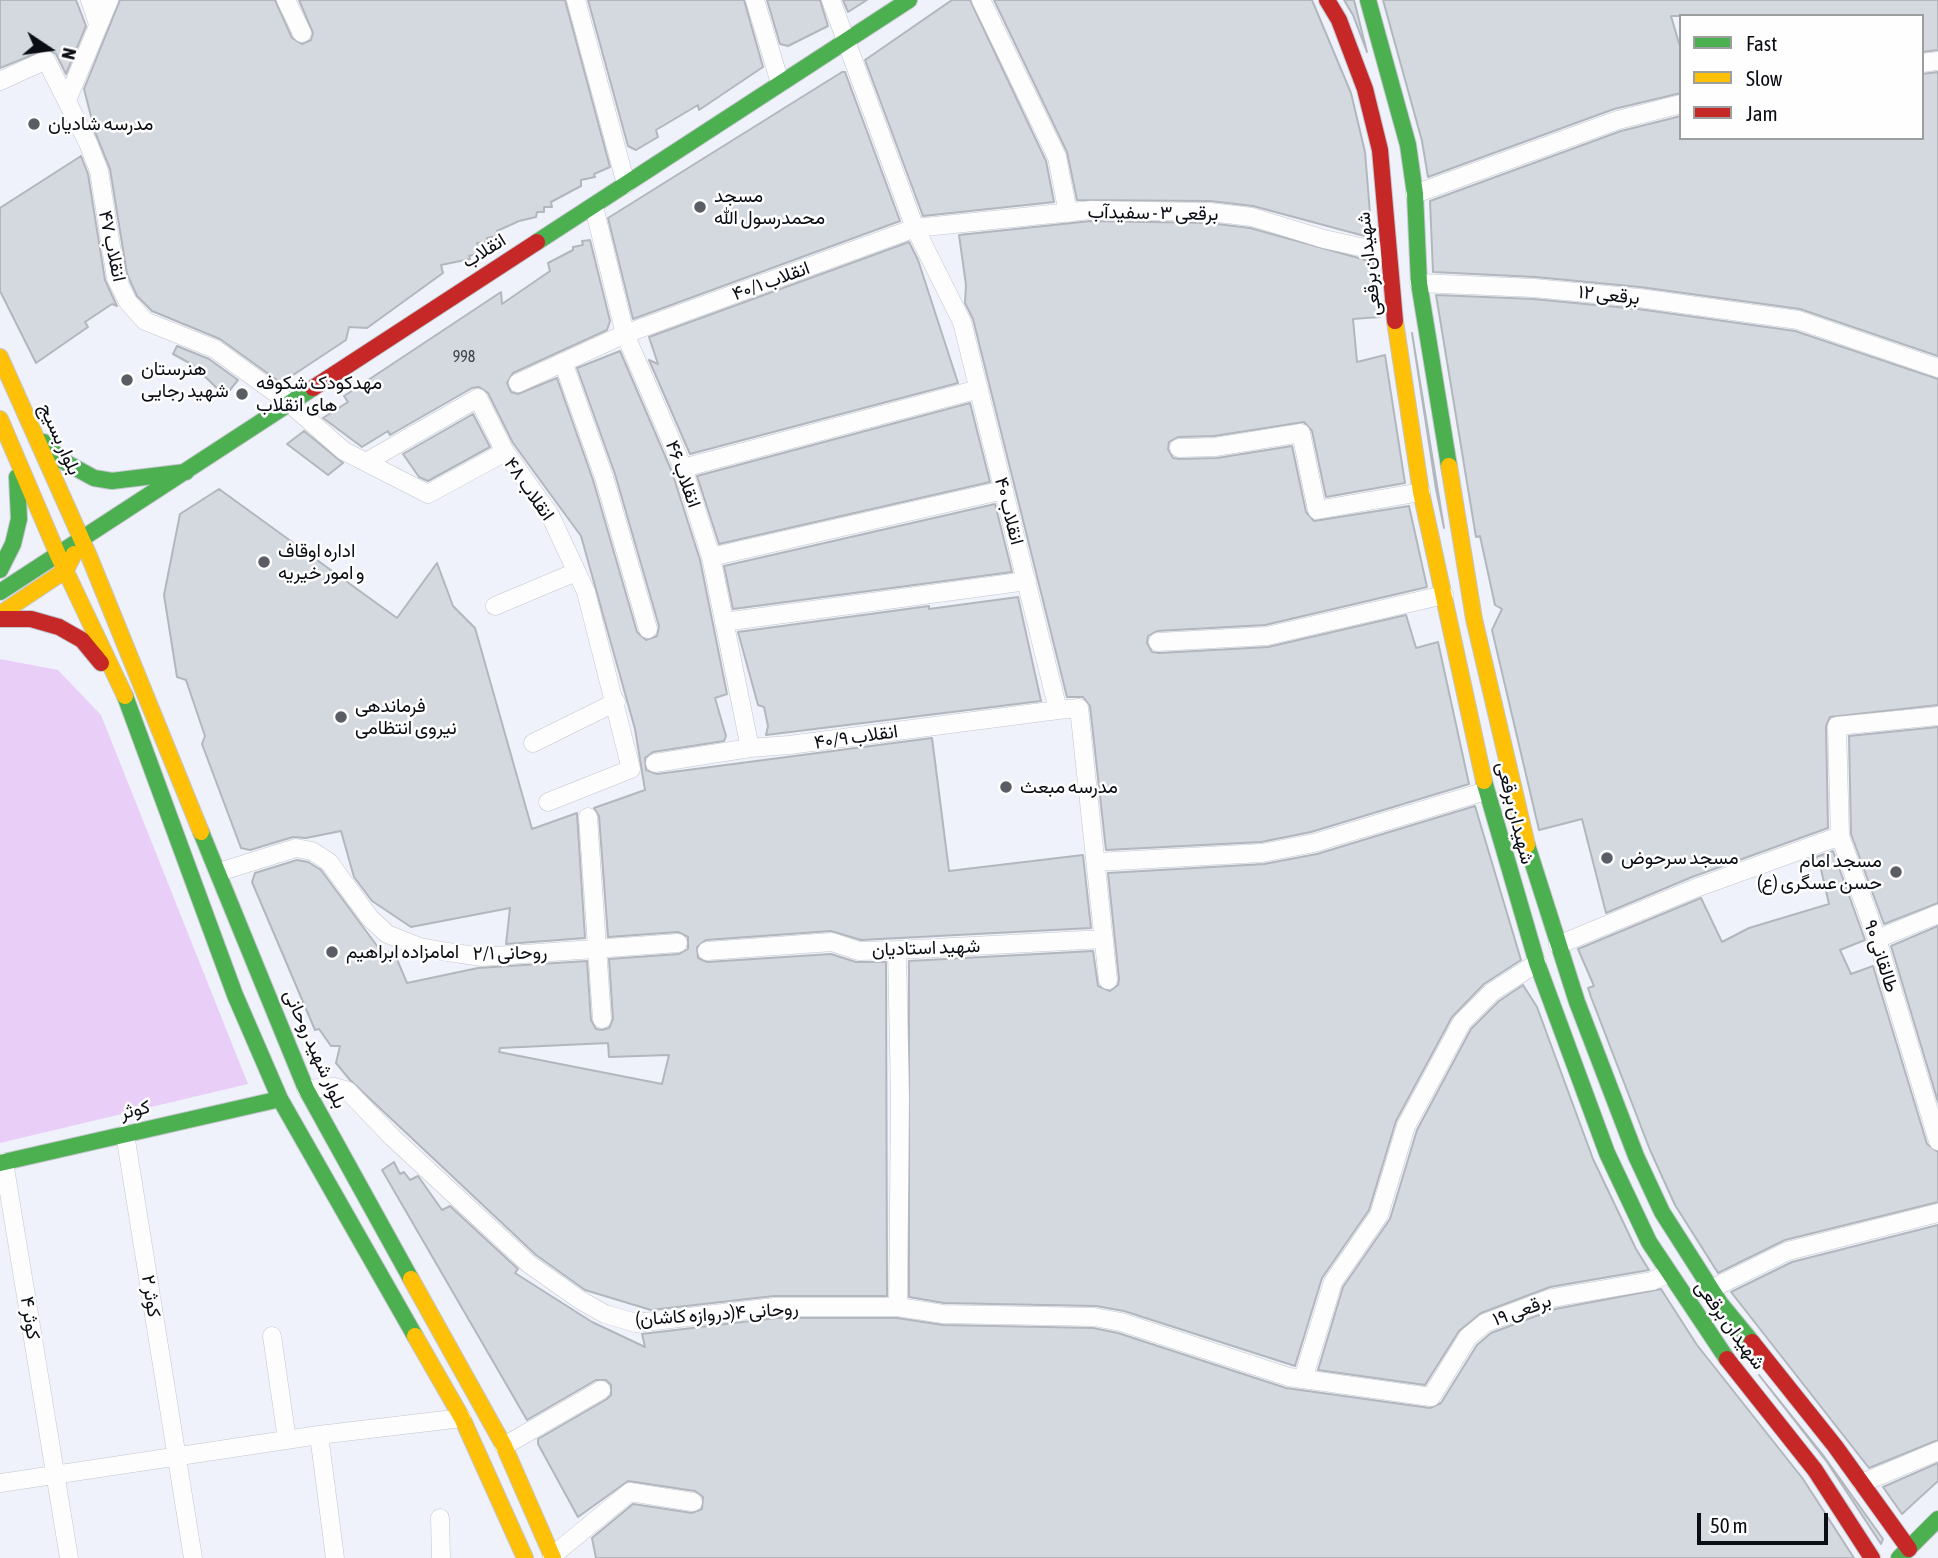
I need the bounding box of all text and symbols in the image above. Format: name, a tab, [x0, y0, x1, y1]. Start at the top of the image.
north arrow	[14, 14, 84, 84]
legend	[1679, 14, 1924, 140]
text: Fast	[1746, 31, 1777, 55]
text: N	[57, 46, 81, 62]
text: Slow	[1746, 66, 1782, 90]
text: Jam	[1746, 101, 1778, 125]
place label: مدرسه شادیان	[48, 113, 153, 135]
marker: مدرسه شادیان	[26, 116, 42, 132]
place label: مسجد محمدرسول الله	[714, 185, 825, 229]
marker: مسجد محمدرسول الله	[692, 199, 708, 215]
street label: برقعی ۳ - سفیدآب	[1087, 200, 1219, 226]
street label: انقلاب ۴۷	[93, 208, 131, 284]
street label: شهیدان برقعی	[1352, 211, 1386, 317]
street label: انقلاب	[458, 229, 510, 273]
street label: انقلاب ۴۰/۱	[729, 256, 813, 306]
street label: برقعی ۱۲	[1577, 280, 1641, 310]
house number: 998	[453, 347, 475, 367]
place label: هنرستان شهید رجایی	[141, 358, 229, 402]
marker: هنرستان شهید رجایی	[119, 372, 135, 388]
place label: مهدکودک شکوفه های انقلاب	[256, 372, 382, 416]
marker: مهدکودک شکوفه های انقلاب	[234, 386, 250, 402]
street label: بلوار بسیج	[34, 400, 86, 478]
street label: انقلاب ۴۶	[660, 437, 706, 511]
street label: انقلاب ۴۸	[499, 453, 559, 525]
street label: انقلاب ۴۰	[990, 475, 1028, 547]
place label: اداره اوقاف و امور خیریه	[278, 540, 365, 584]
marker: اداره اوقاف و امور خیریه	[256, 554, 272, 570]
place label: فرماندهی نیروی انتظامی	[355, 695, 457, 739]
marker: فرماندهی نیروی انتظامی	[333, 709, 349, 725]
street label: انقلاب ۴۰/۹	[813, 720, 899, 754]
street label: شهیدان برقعی	[1491, 759, 1539, 867]
place label: مدرسه مبعث	[1020, 776, 1118, 798]
marker: مدرسه مبعث	[998, 779, 1014, 795]
place label: مسجد سرحوض	[1621, 847, 1739, 869]
marker: مسجد سرحوض	[1599, 850, 1615, 866]
place label: مسجد امام حسن عسگری (ع)	[1757, 850, 1882, 894]
marker: مسجد امام حسن عسگری (ع)	[1888, 864, 1904, 880]
street label: طالقانی ۹۰	[1859, 917, 1903, 995]
street label: شهید استادیان	[871, 935, 981, 961]
place label: امامزاده ابراهیم	[346, 941, 459, 963]
street label: روحانی ۲/۱	[473, 941, 547, 965]
marker: امامزاده ابراهیم	[324, 944, 340, 960]
street label: بلوار شهید روحانی	[279, 986, 351, 1112]
street label: کوثر	[118, 1096, 152, 1124]
street label: کوثر ۲	[136, 1273, 166, 1319]
street label: شهیدان برقعی	[1690, 1276, 1770, 1374]
street label: برقعی ۱۹	[1490, 1289, 1554, 1331]
street label: کوثر ۴	[15, 1295, 45, 1341]
street label: روحانی ۴(دروازه کاشان)	[635, 1297, 799, 1331]
scale bar	[1700, 1498, 1831, 1542]
text: 50 m	[1710, 1513, 1748, 1537]

